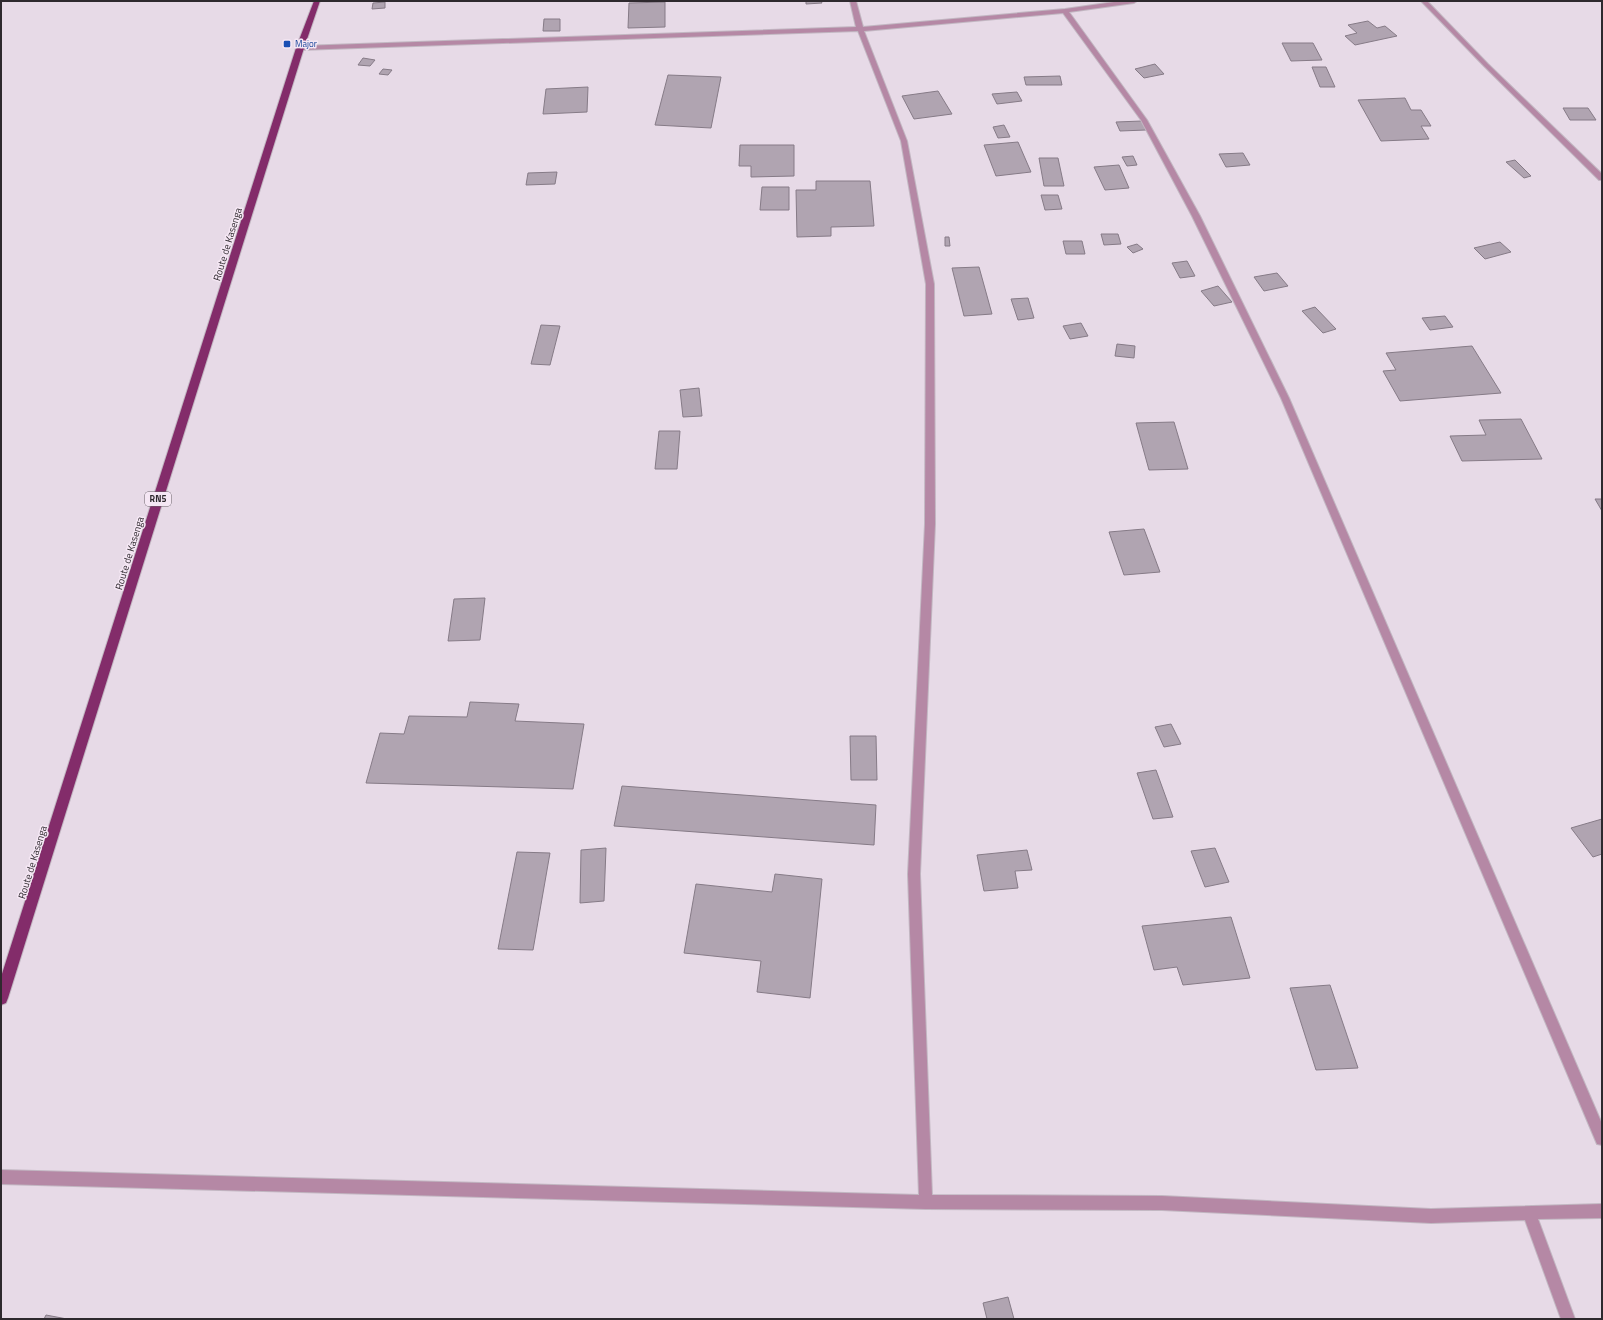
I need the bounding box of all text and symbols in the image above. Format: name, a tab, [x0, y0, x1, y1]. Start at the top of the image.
place label: Major	[295, 37, 317, 50]
marker: Major	[282, 39, 292, 49]
street label: Route de Kasenga	[209, 206, 246, 283]
road number: RN5	[145, 492, 171, 506]
street label: Route de Kasenga	[111, 515, 148, 592]
street label: Route de Kasenga	[14, 824, 51, 901]

